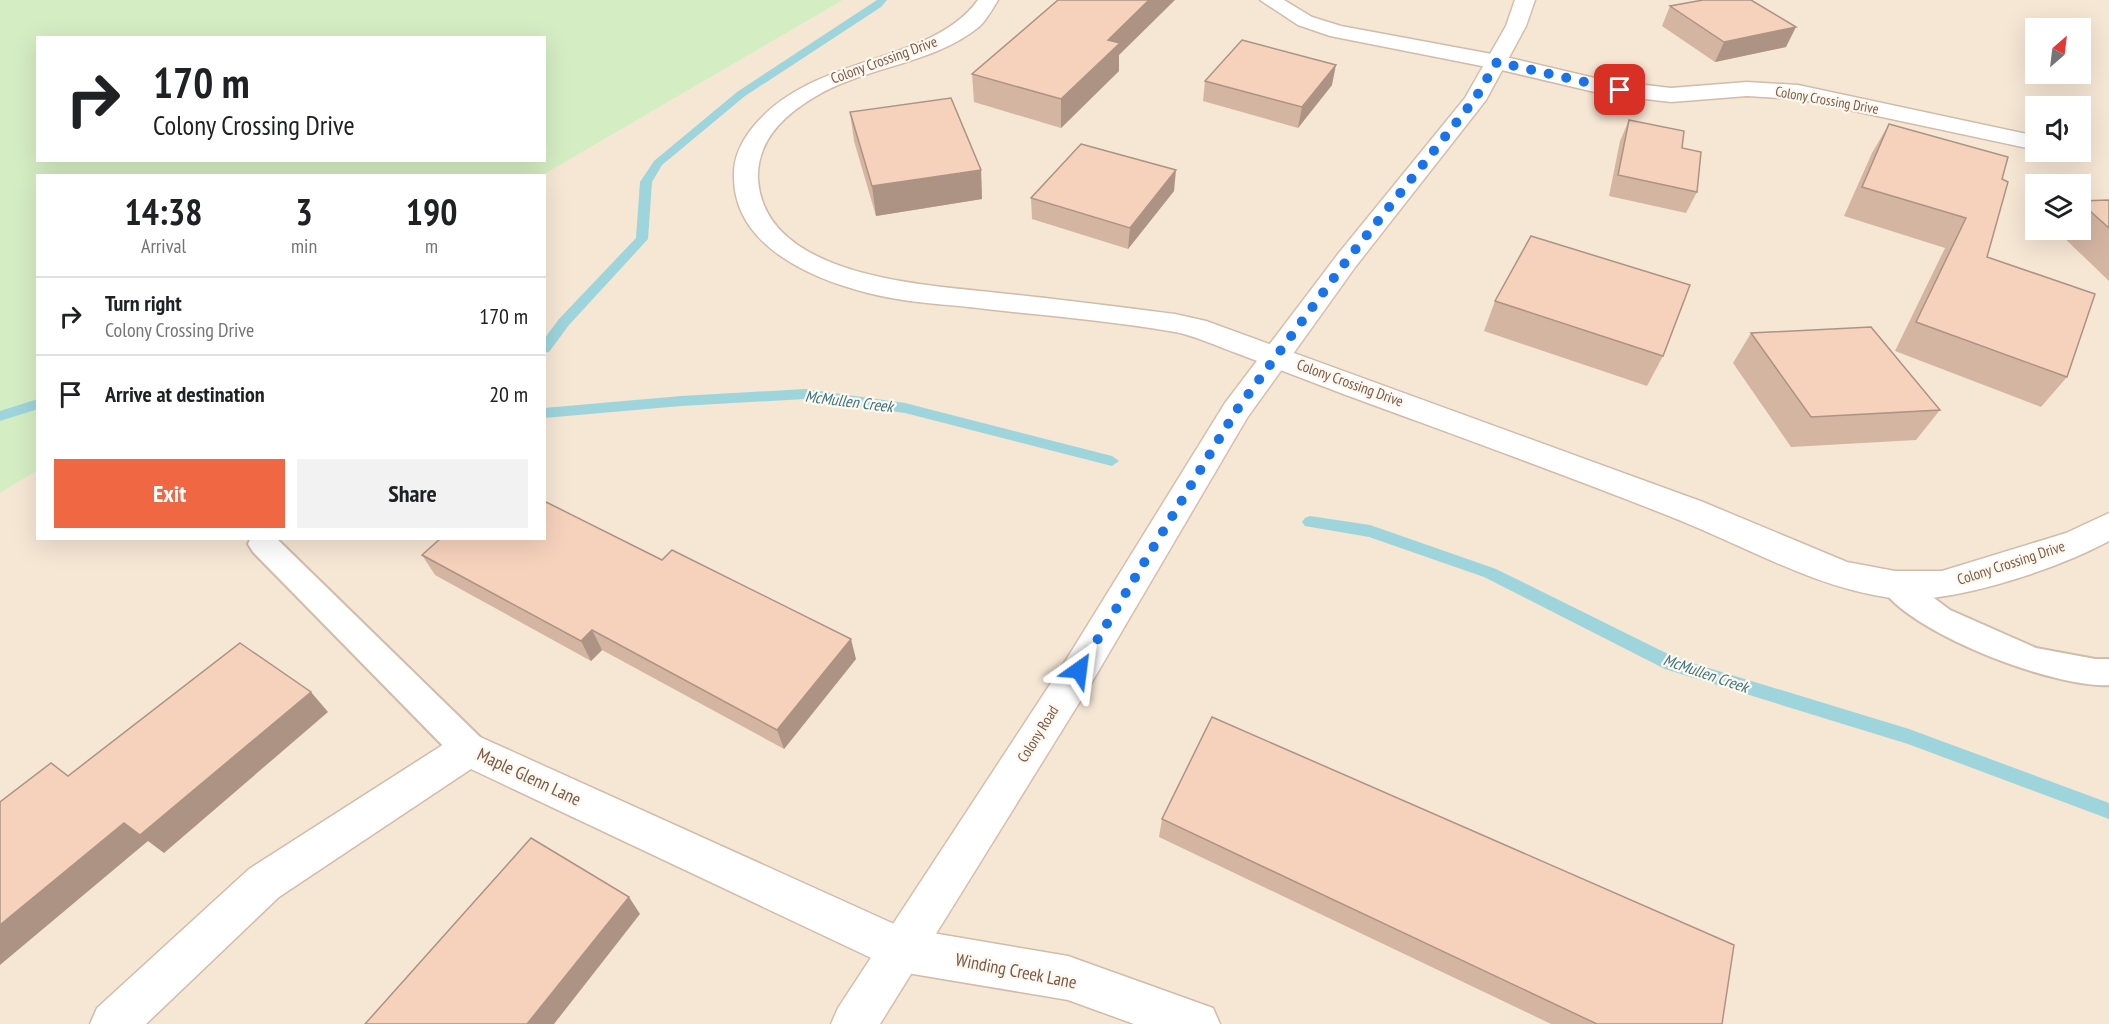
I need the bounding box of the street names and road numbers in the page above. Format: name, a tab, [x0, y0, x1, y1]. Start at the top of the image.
street label: Colony Crossing Drive	[828, 31, 940, 88]
street label: Colony Crossing Drive	[1774, 82, 1880, 118]
street label: Colony Crossing Drive	[1294, 354, 1406, 411]
street label: Colony Crossing Drive	[1955, 536, 2067, 589]
street label: Colony Road	[1013, 702, 1062, 766]
street label: Maple Glenn Lane	[474, 742, 585, 811]
street label: Winding Creek Lane	[954, 947, 1079, 994]

